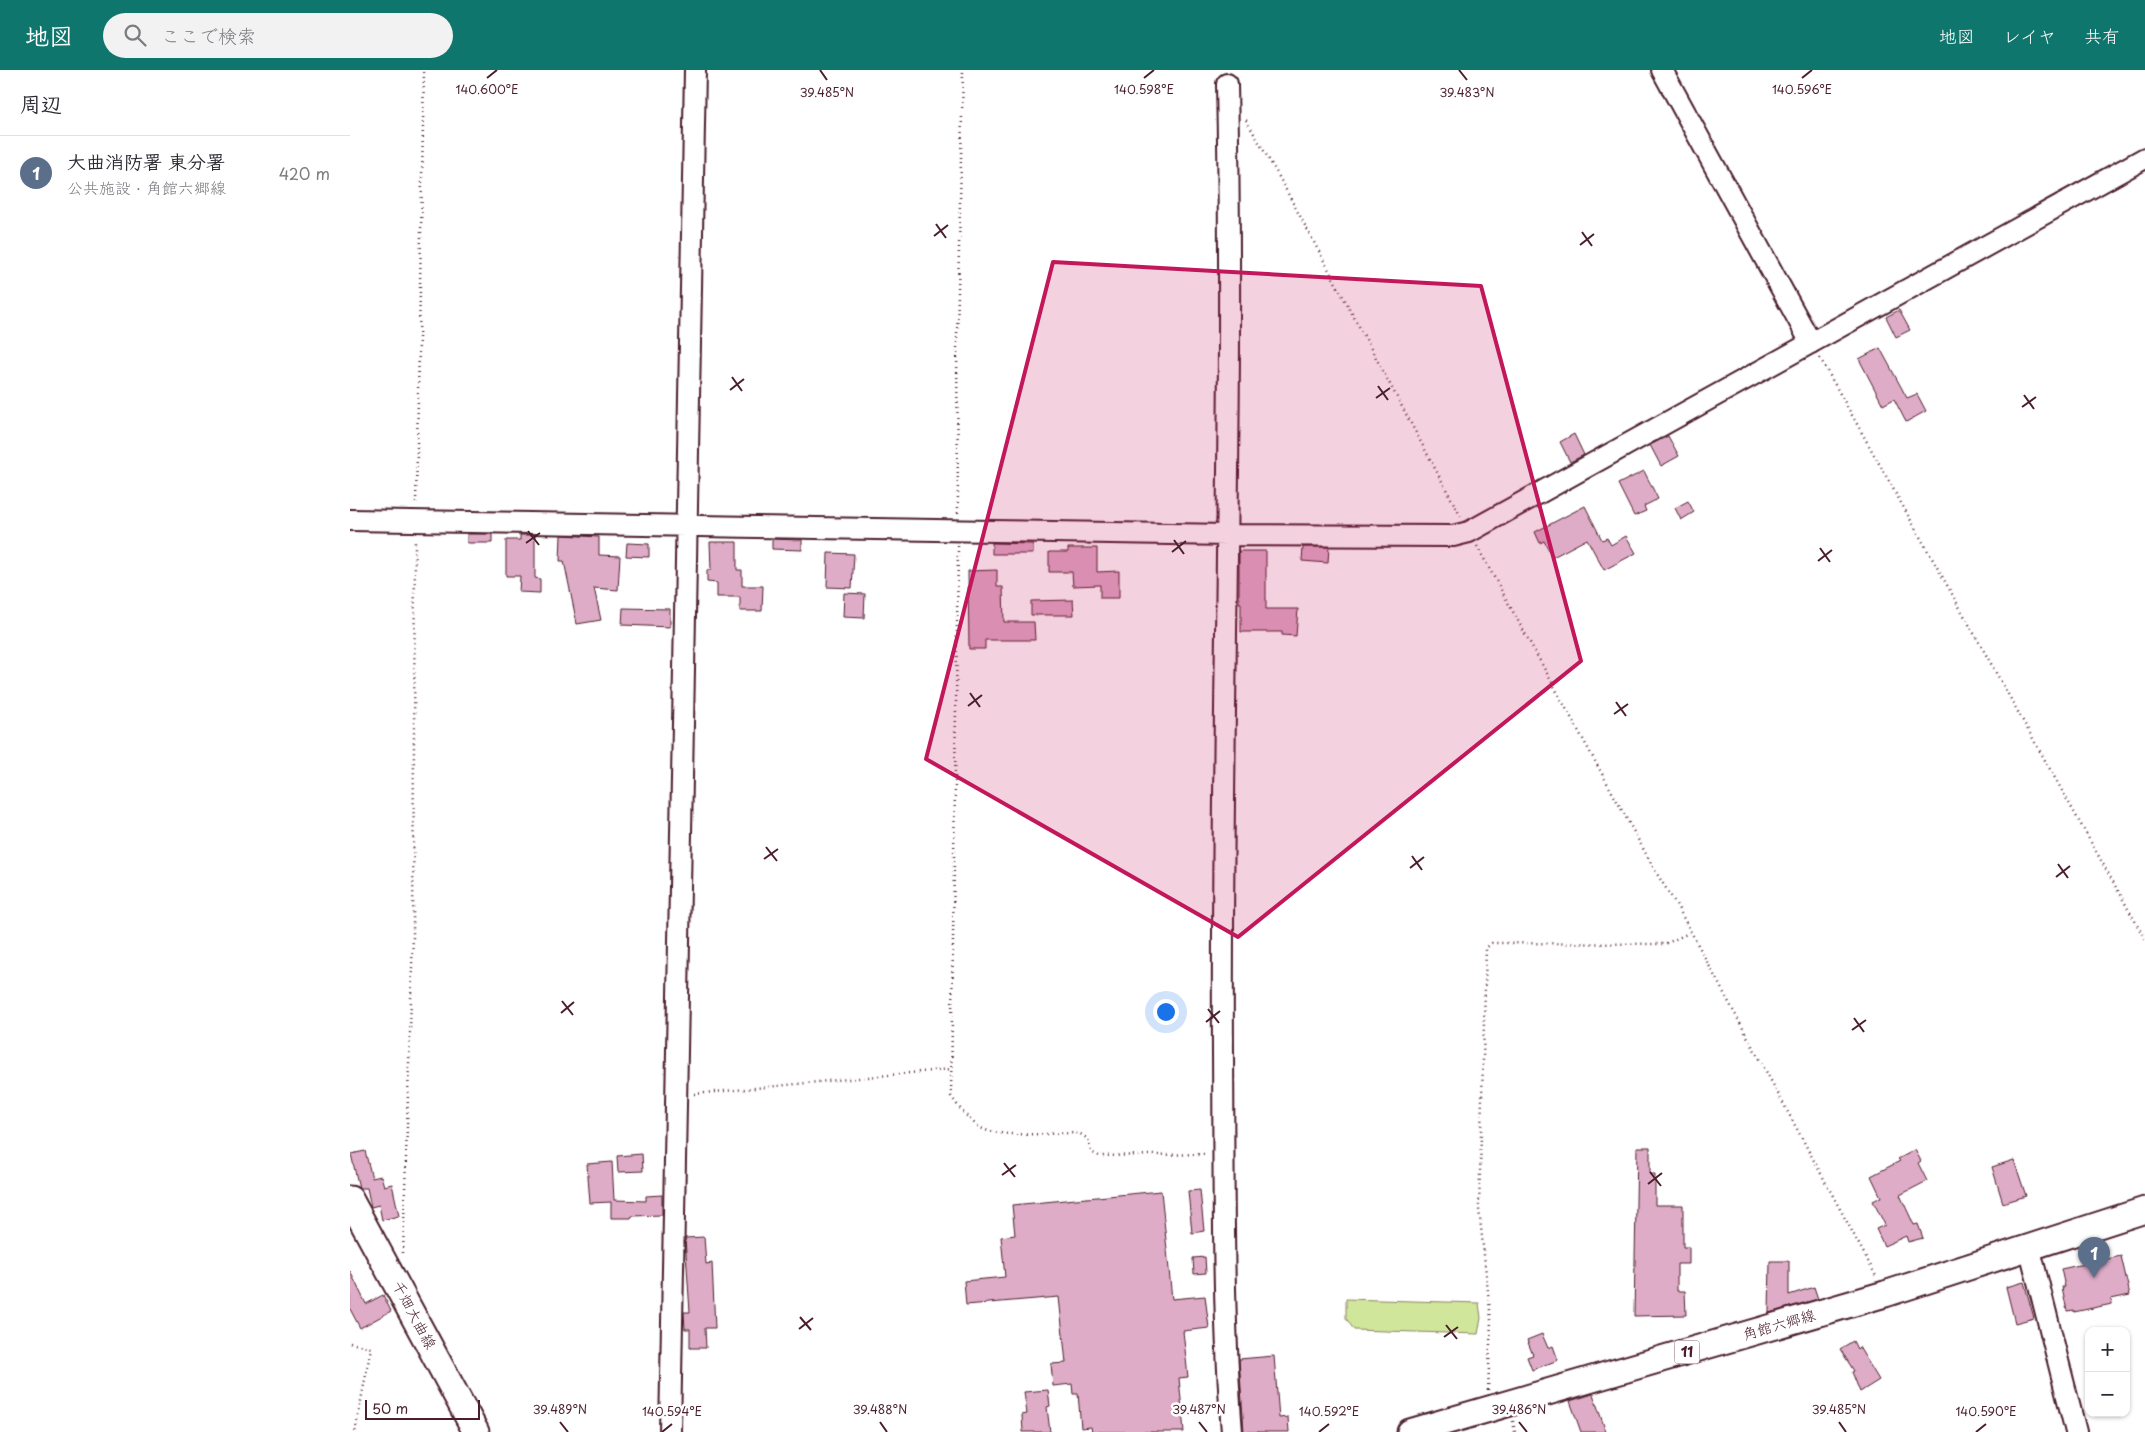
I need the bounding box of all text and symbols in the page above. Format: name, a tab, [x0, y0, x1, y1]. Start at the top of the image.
search box	[103, 13, 453, 58]
text: 地図	[25, 17, 73, 53]
icon: search	[121, 21, 149, 49]
text: ここで検索	[161, 21, 256, 49]
text: 地図	[1939, 22, 1975, 49]
text: レイヤ	[2003, 22, 2056, 49]
text: 共有	[2084, 22, 2120, 49]
text: 140.600°E	[456, 80, 518, 98]
text: 140.598°E	[1114, 80, 1174, 98]
text: 140.596°E	[1772, 80, 1832, 98]
text: 39.485°N	[800, 83, 854, 101]
text: 39.483°N	[1439, 83, 1495, 101]
text: 周辺	[20, 87, 62, 119]
text: 大曲消防署 東分署	[67, 147, 225, 175]
text: 1	[32, 161, 40, 185]
text: 420 m	[279, 161, 330, 185]
text: 公共施設 · 角館六郷線	[67, 175, 226, 199]
your location	[1153, 999, 1179, 1025]
pin: 1	[2078, 1237, 2110, 1278]
street label: 千畑大曲線	[388, 1276, 443, 1353]
street label: 角館六郷線	[1739, 1302, 1818, 1345]
map controls	[2085, 1327, 2130, 1417]
button: +	[2085, 1327, 2130, 1372]
road number: 11	[1674, 1340, 1700, 1364]
button: −	[2085, 1372, 2130, 1417]
scale bar	[365, 1397, 480, 1420]
text: 50 m	[372, 1398, 408, 1419]
text: 39.489°N	[533, 1400, 587, 1418]
text: 39.488°N	[853, 1400, 907, 1418]
text: 39.487°N	[1172, 1400, 1226, 1418]
text: 39.486°N	[1492, 1400, 1546, 1418]
text: 39.485°N	[1812, 1400, 1866, 1418]
text: 140.594°E	[642, 1402, 702, 1420]
text: 140.592°E	[1299, 1402, 1359, 1420]
text: 140.590°E	[1955, 1402, 2017, 1420]

